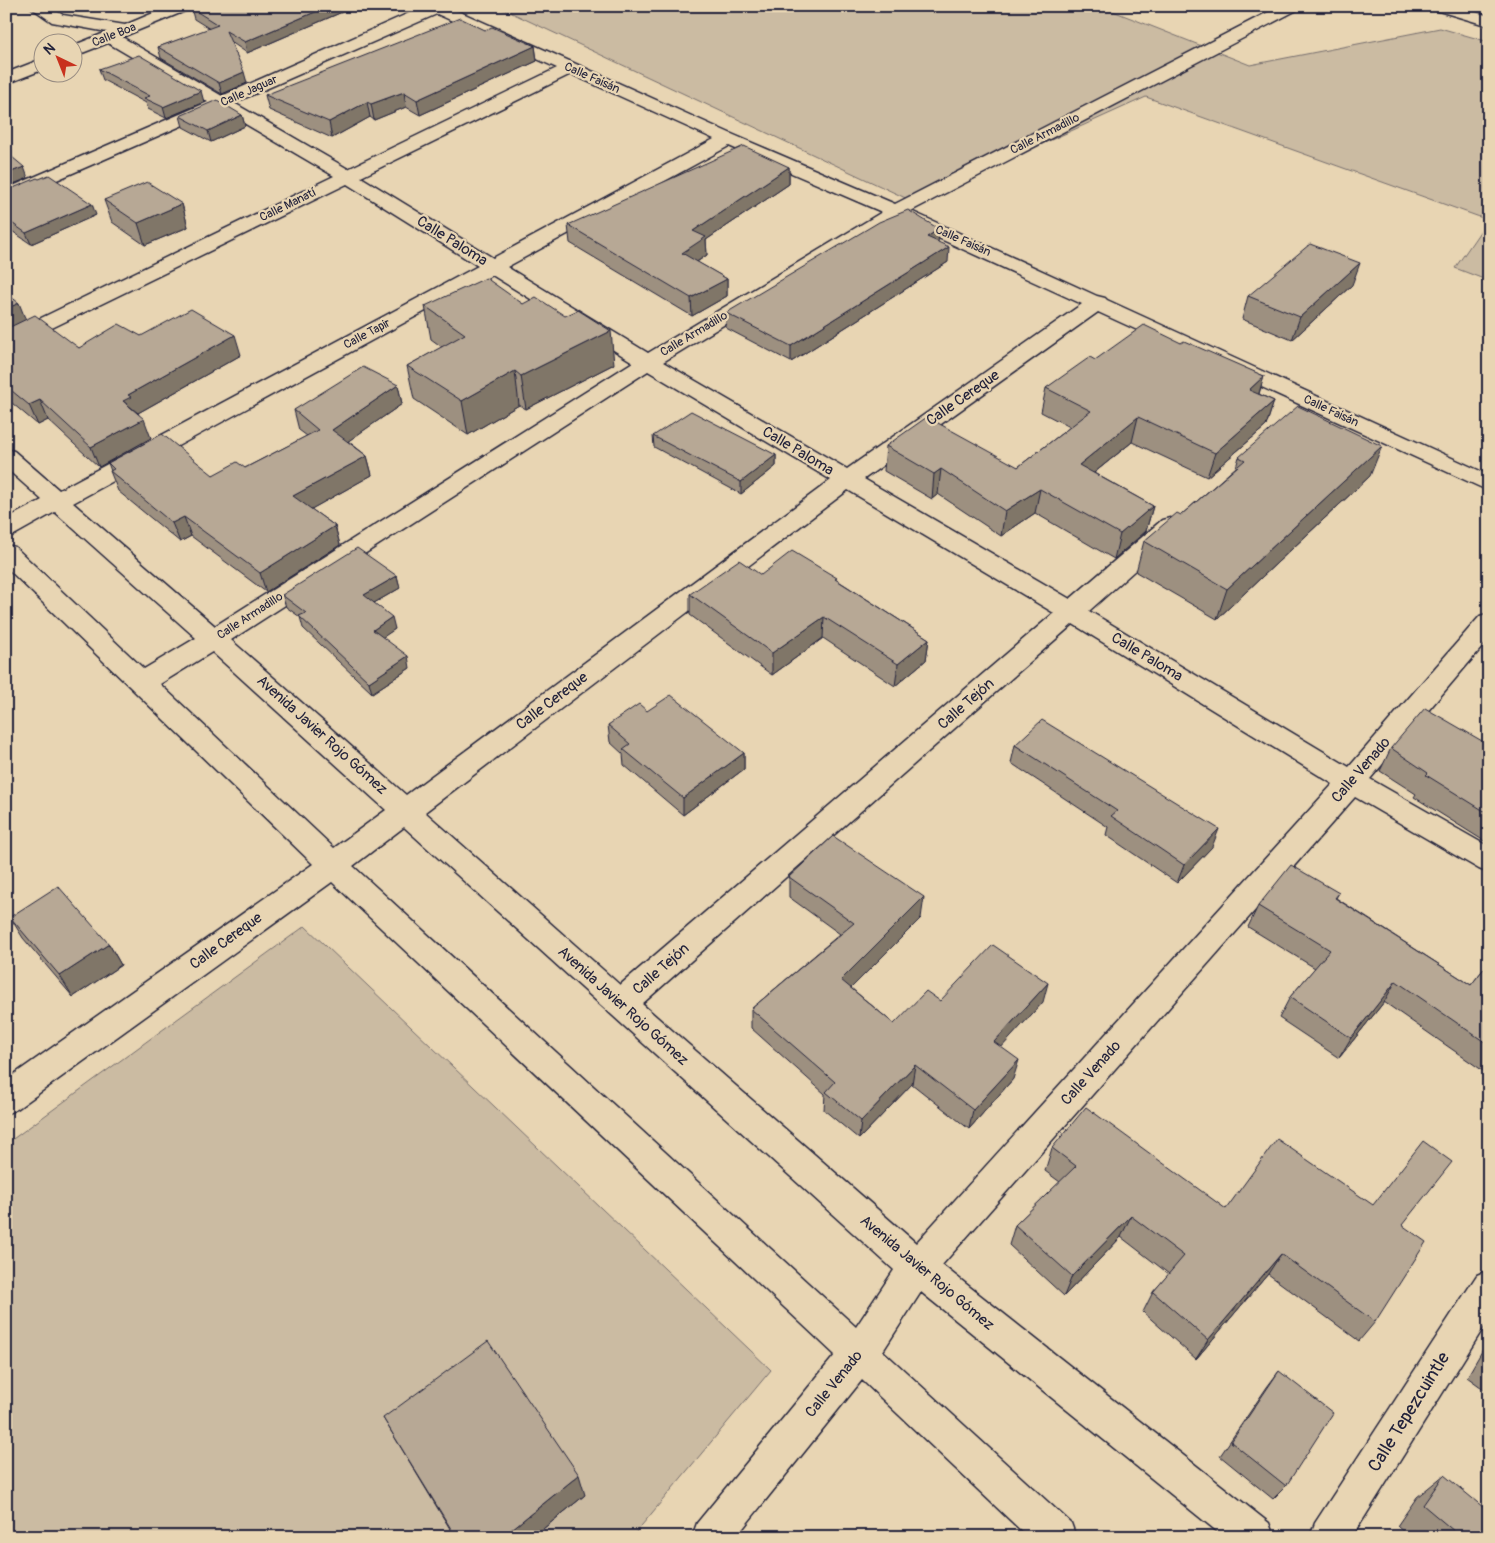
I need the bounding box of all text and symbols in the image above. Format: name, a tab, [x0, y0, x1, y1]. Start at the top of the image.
street label: Calle Boa	[90, 19, 139, 51]
north arrow	[32, 32, 82, 82]
text: N	[40, 39, 59, 58]
street label: Calle Faisán	[562, 59, 622, 97]
street label: Calle Jaguar	[218, 72, 280, 110]
street label: Calle Armadillo	[1008, 110, 1083, 158]
street label: Calle Manatí	[257, 185, 319, 225]
street label: Calle Paloma	[413, 212, 491, 270]
street label: Calle Faisán	[933, 222, 993, 260]
street label: Calle Armadillo	[658, 308, 731, 360]
street label: Calle Tapir	[341, 315, 394, 353]
street label: Calle Cereque	[923, 365, 1004, 430]
street label: Calle Faisán	[1301, 392, 1361, 430]
street label: Calle Paloma	[759, 422, 837, 480]
street label: Calle Armadillo	[214, 589, 286, 643]
street label: Calle Paloma	[1108, 628, 1186, 686]
street label: Calle Cereque	[512, 667, 592, 734]
street label: Avenida Javier Rojo Gómez	[253, 671, 391, 799]
street label: Calle Tejón	[934, 674, 998, 734]
street label: Calle Venado	[1327, 733, 1395, 807]
street label: Calle Cereque	[186, 908, 266, 974]
street label: Calle Tejón	[629, 939, 693, 999]
street label: Avenida Javier Rojo Gómez	[554, 942, 692, 1070]
street label: Calle Venado	[1057, 1037, 1125, 1109]
street label: Avenida Javier Rojo Gómez	[856, 1211, 998, 1335]
street label: Calle Venado	[801, 1347, 867, 1421]
street label: Calle Tepezcuintle	[1363, 1348, 1455, 1476]

